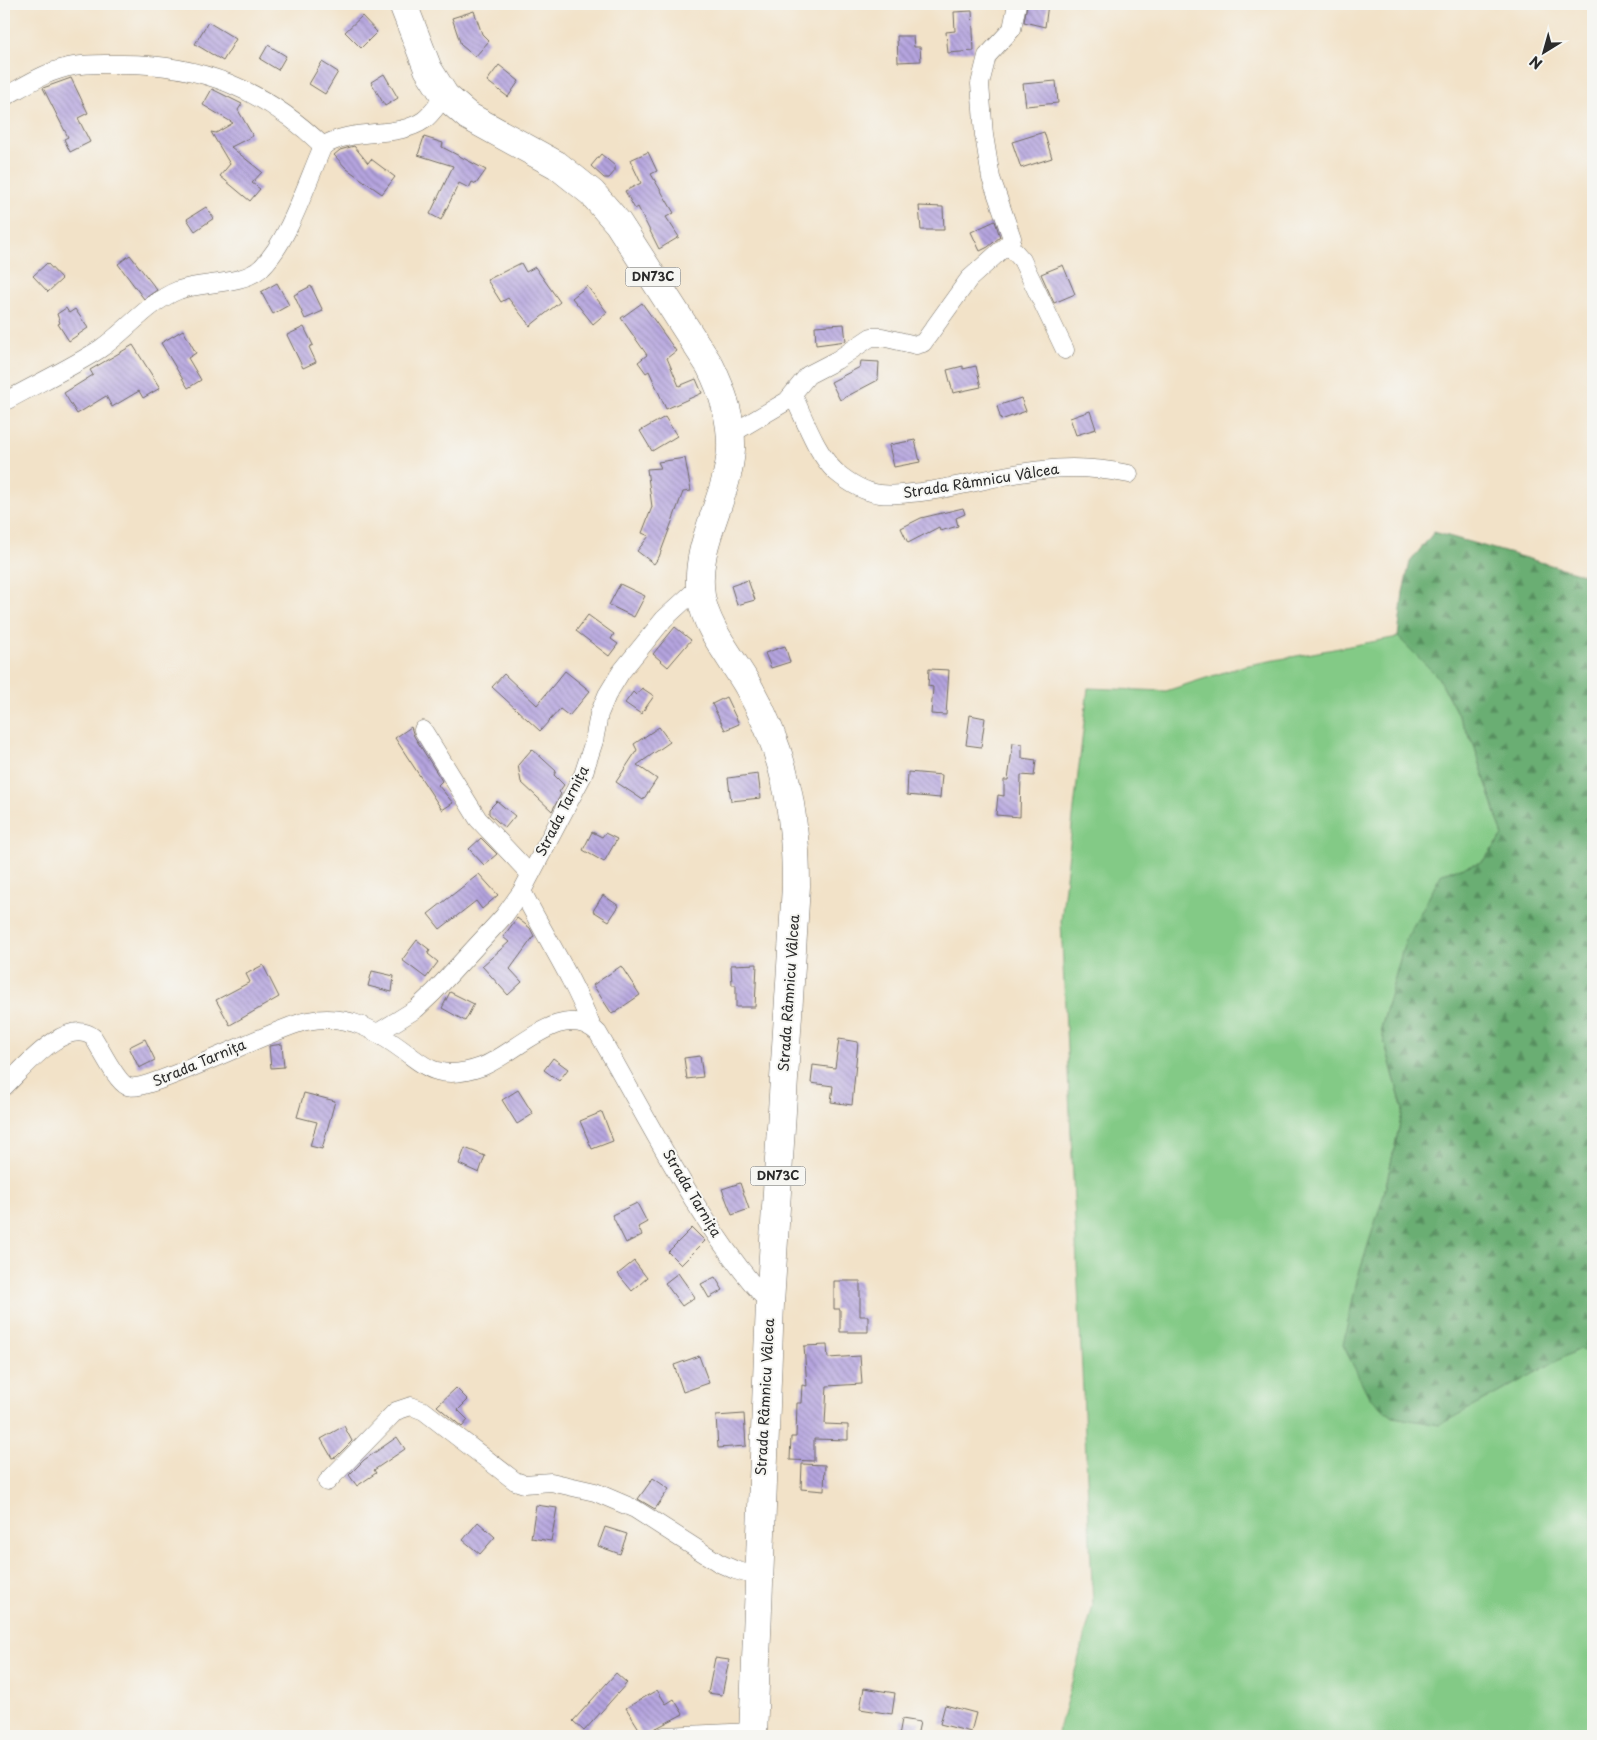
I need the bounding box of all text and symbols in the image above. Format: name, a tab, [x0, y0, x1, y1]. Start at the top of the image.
north arrow	[1520, 28, 1570, 78]
text: N	[1525, 51, 1547, 75]
road number: DN73C	[626, 268, 680, 286]
street label: Strada Râmnicu Vâlcea	[901, 458, 1061, 503]
street label: Strada Tarnița	[530, 761, 594, 860]
street label: Strada Râmnicu Vâlcea	[773, 913, 804, 1072]
street label: Strada Tarnița	[149, 1033, 249, 1092]
street label: Strada Tarnița	[658, 1145, 727, 1241]
road number: DN73C	[750, 1166, 806, 1186]
street label: Strada Râmnicu Vâlcea	[750, 1317, 779, 1476]

